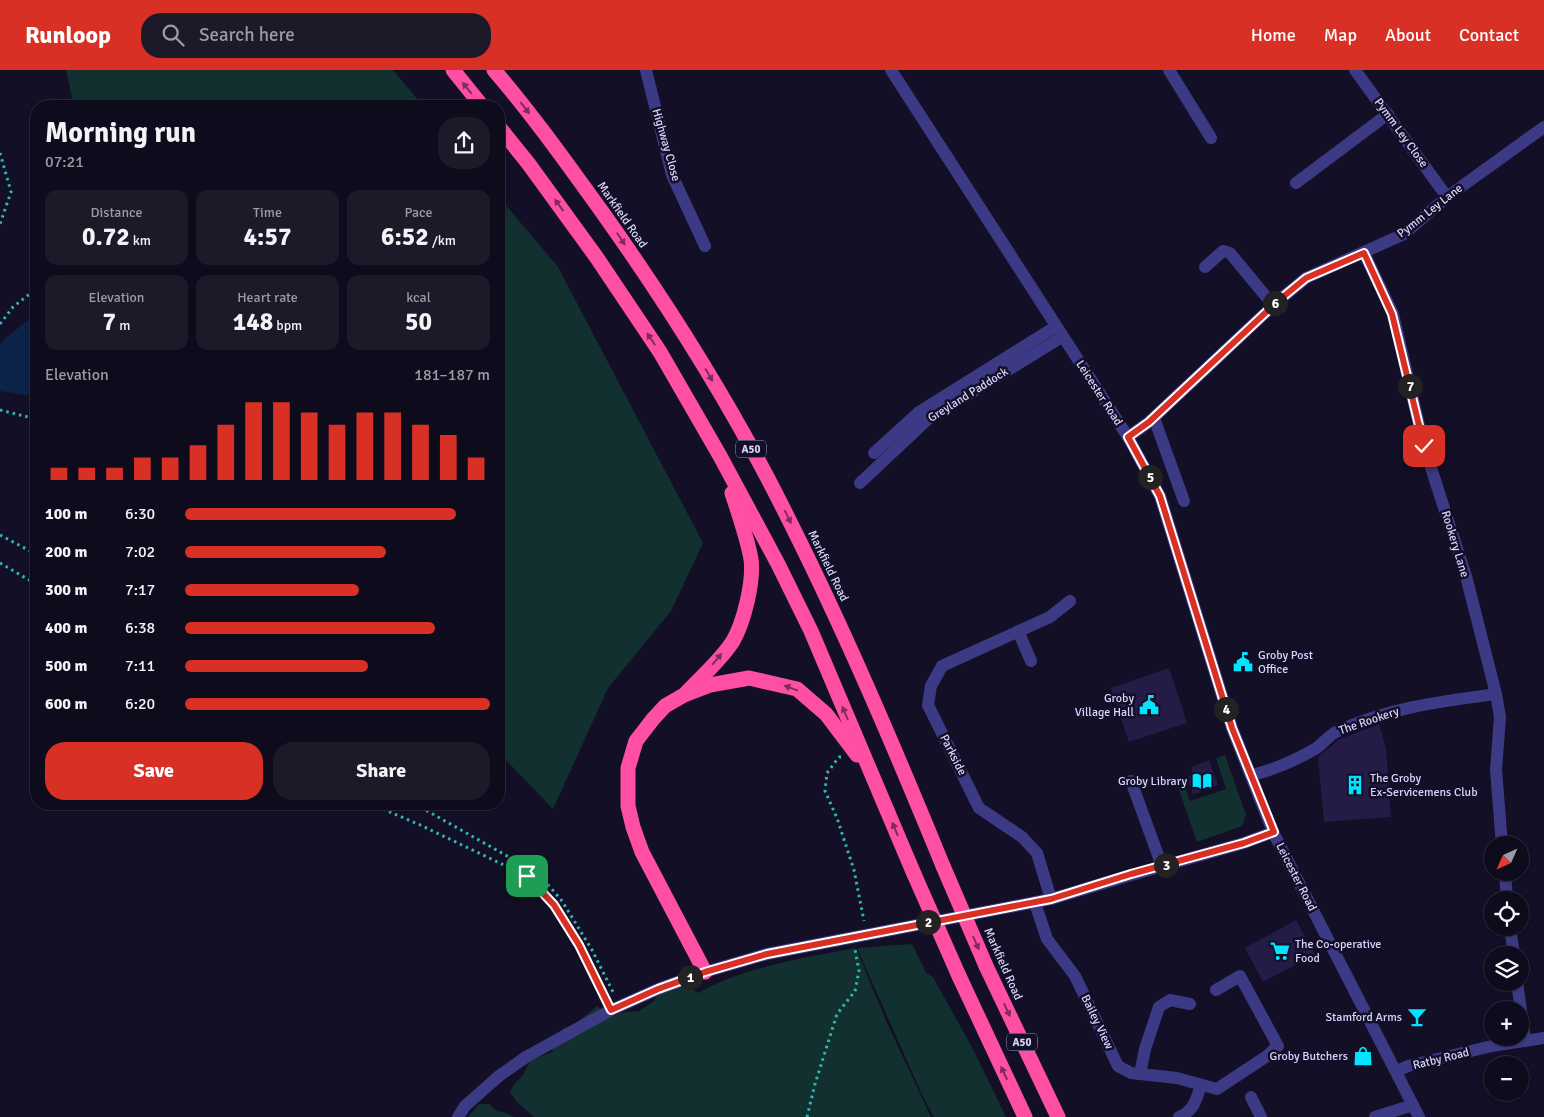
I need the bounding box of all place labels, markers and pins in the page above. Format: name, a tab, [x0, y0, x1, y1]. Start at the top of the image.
pin: 6	[1262, 290, 1288, 316]
pin: 7	[1398, 374, 1422, 398]
pin	[1403, 425, 1445, 467]
pin: 5	[1138, 464, 1162, 490]
place label: Groby Post Office	[1258, 648, 1313, 677]
public building icon: Groby Post Office	[1232, 651, 1254, 673]
place label: Groby Village Hall	[1075, 691, 1134, 720]
public building icon: Groby Village Hall	[1138, 694, 1160, 716]
pin: 4	[1214, 696, 1238, 722]
library icon: Groby Library	[1191, 770, 1213, 792]
place label: The Groby Ex-Servicemens Club	[1370, 771, 1477, 800]
place label: Groby Library	[1118, 774, 1187, 789]
building icon: The Groby Ex-Servicemens Club	[1344, 774, 1366, 796]
pin: 3	[1154, 852, 1178, 878]
pin	[506, 855, 548, 897]
pin: 2	[916, 910, 940, 934]
place label: The Co-operative Food	[1295, 937, 1381, 966]
supermarket icon: The Co-operative Food	[1269, 940, 1291, 962]
pin: 1	[678, 964, 702, 990]
bar icon: Stamford Arms	[1406, 1006, 1428, 1028]
place label: Stamford Arms	[1325, 1010, 1402, 1025]
shop icon: Groby Butchers	[1352, 1045, 1374, 1067]
place label: Groby Butchers	[1269, 1049, 1348, 1064]

